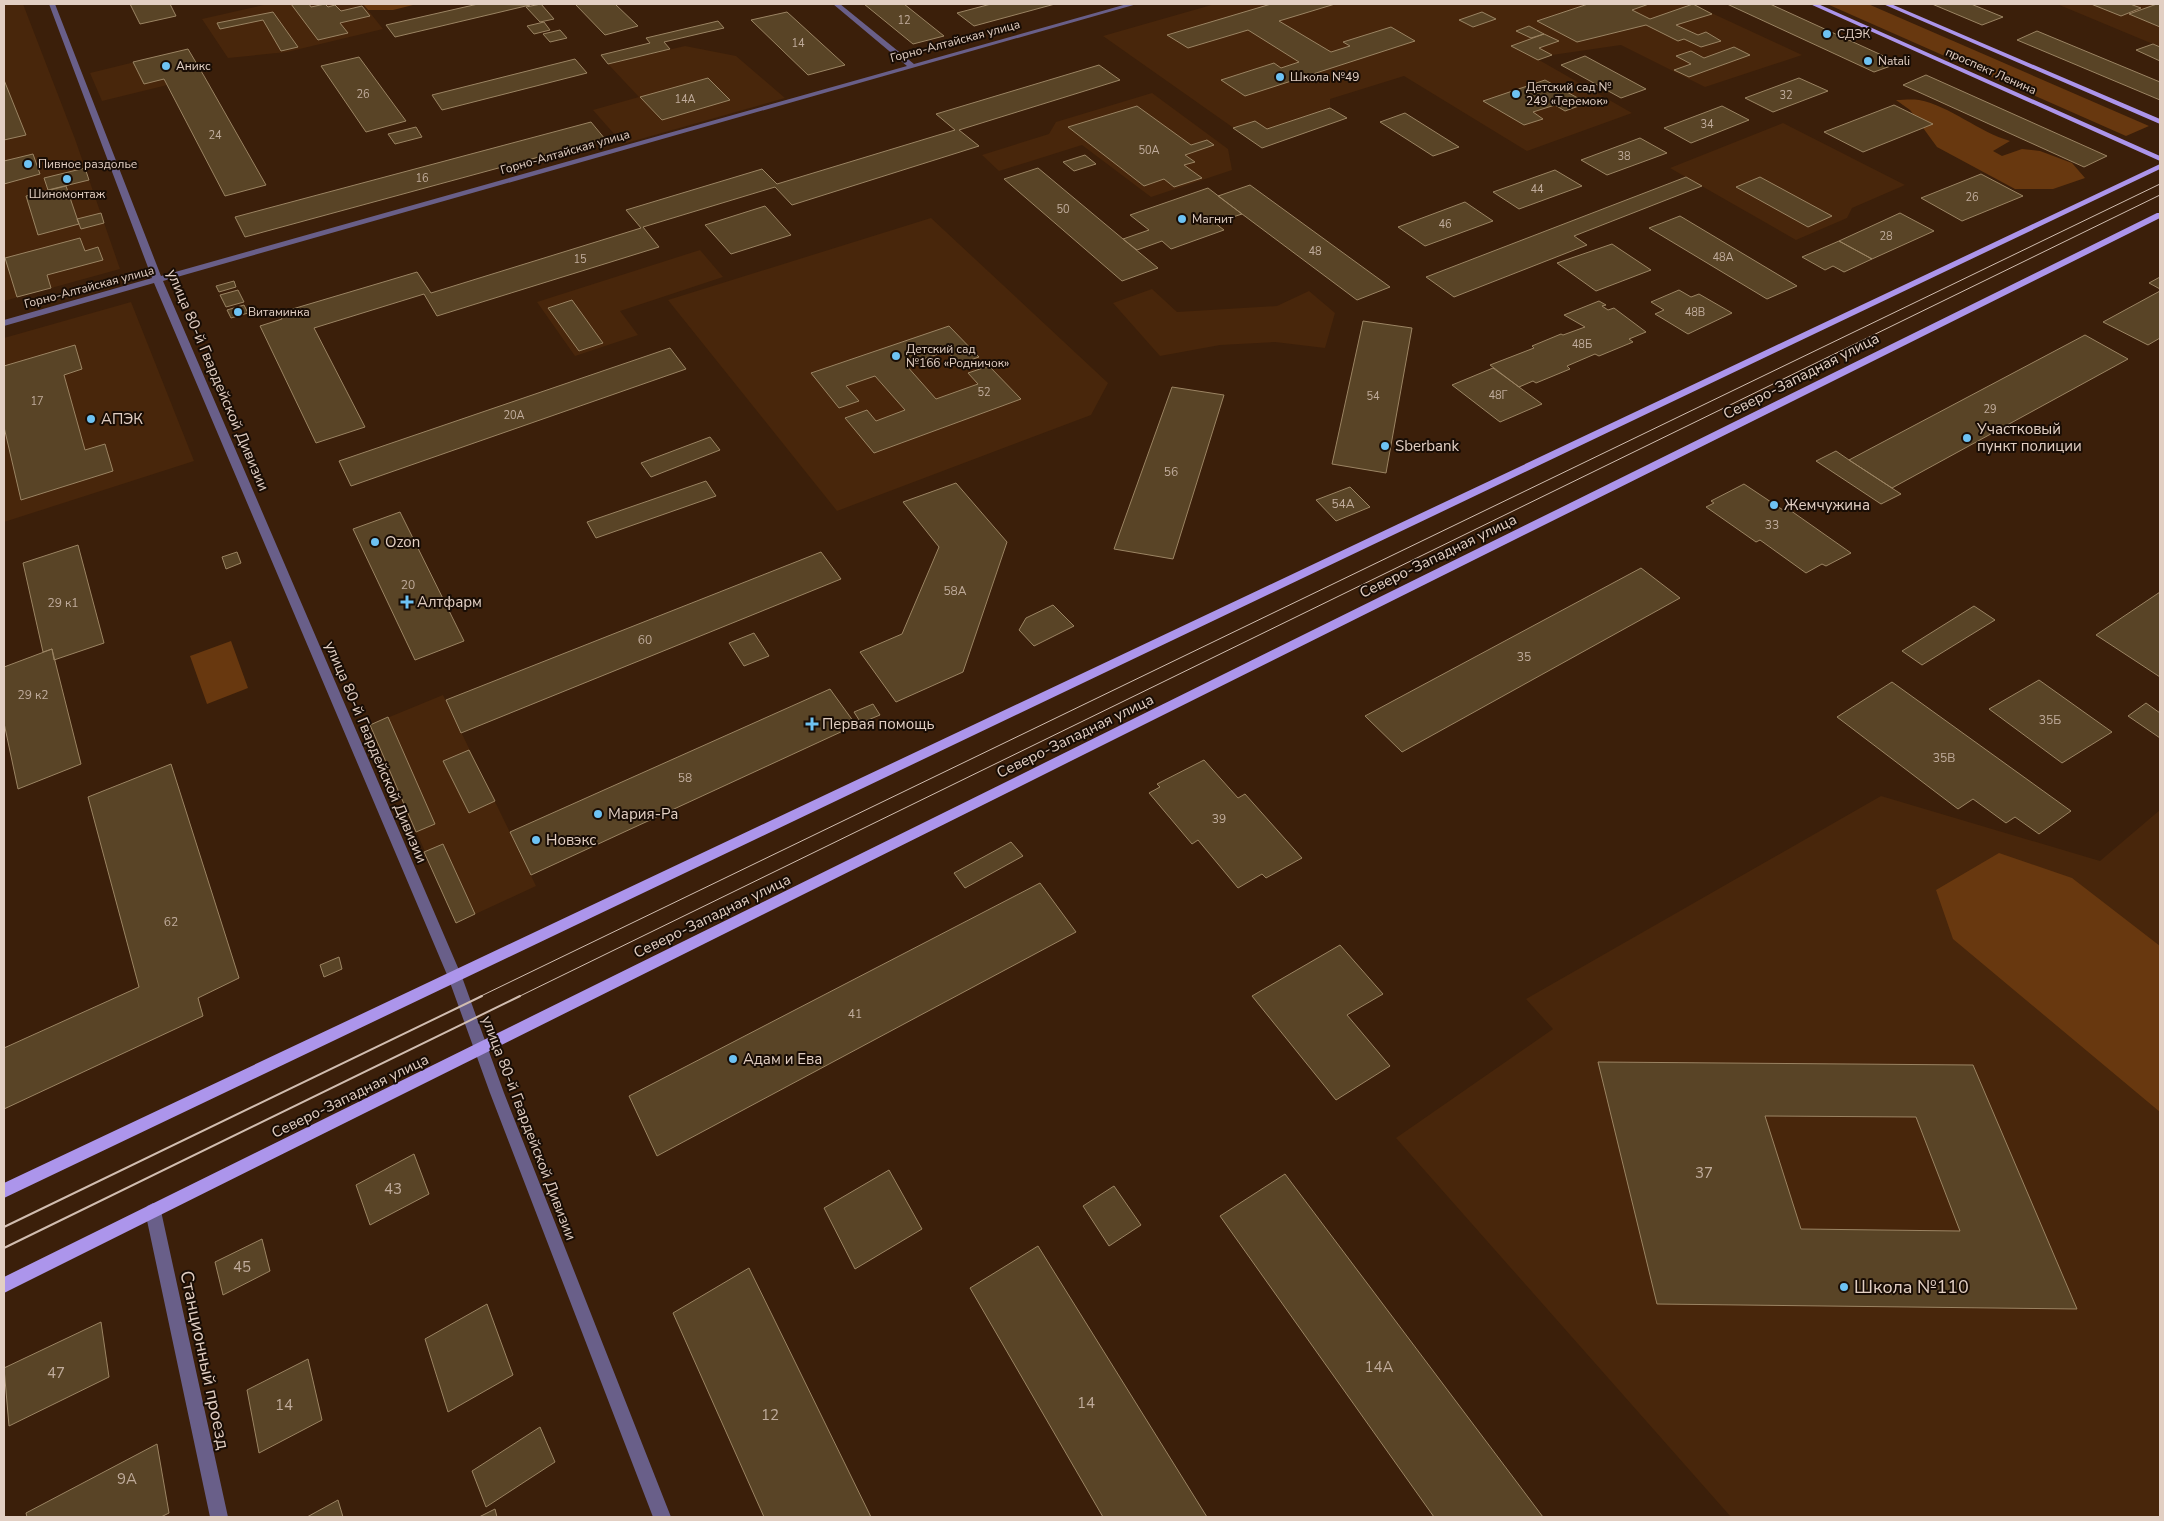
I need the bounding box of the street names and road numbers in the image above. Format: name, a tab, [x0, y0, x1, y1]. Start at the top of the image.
street label: Горно-Алтайская улица	[888, 16, 1022, 66]
street label: проспект Ленина	[1943, 44, 2039, 98]
street label: Горно-Алтайская улица	[498, 126, 632, 178]
street label: Горно-Алтайская улица	[22, 262, 156, 312]
street label: улица 80-й Гвардейской Дивизии	[162, 266, 274, 494]
street label: Северо-Западная улица	[1720, 328, 1882, 424]
street label: Северо-Западная улица	[1356, 509, 1520, 603]
street label: улица 80-й Гвардейской Дивизии	[320, 638, 432, 866]
street label: Северо-Западная улица	[993, 689, 1157, 783]
street label: Северо-Западная улица	[630, 869, 794, 963]
street label: улица 80-й Гвардейской Дивизии	[477, 1013, 581, 1243]
street label: Северо-Западная улица	[268, 1049, 432, 1143]
street label: Станционный проезд	[174, 1268, 236, 1452]

